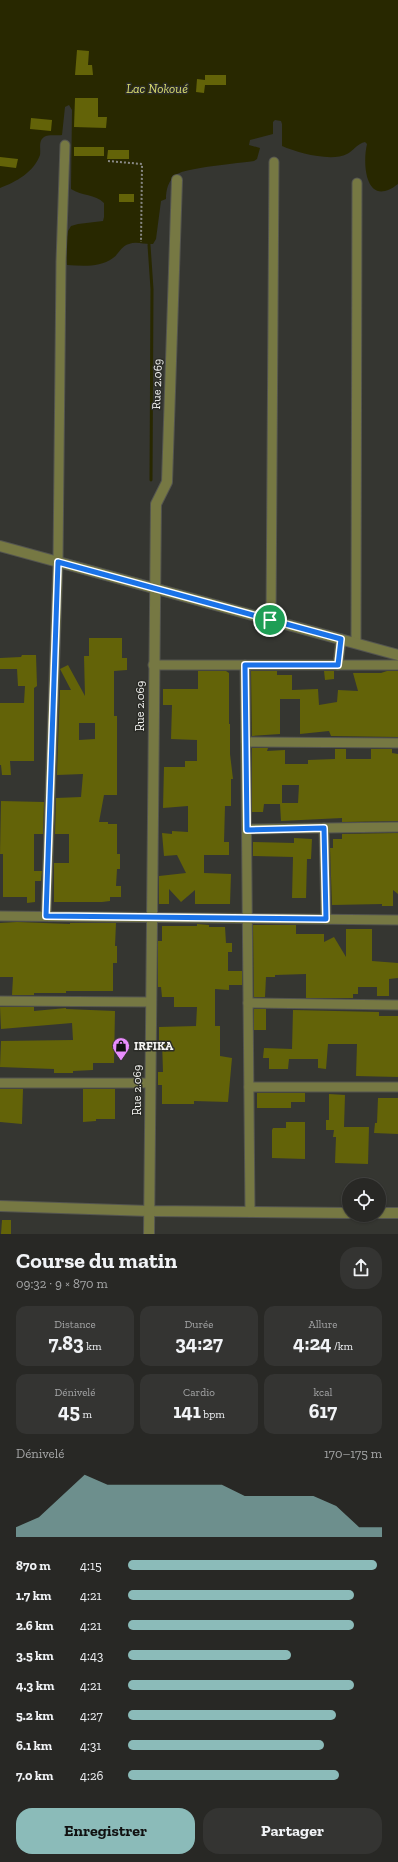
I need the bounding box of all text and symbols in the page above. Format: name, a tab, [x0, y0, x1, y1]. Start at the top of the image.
water label: Lac Nokoué	[126, 81, 188, 96]
street label: Rue 2.069	[149, 358, 165, 410]
pin	[253, 603, 287, 637]
icon: arrive	[259, 609, 281, 631]
street label: Rue 2.069	[133, 681, 147, 731]
shop icon: IRFIKA	[111, 1036, 131, 1061]
place label: IRFIKA	[134, 1039, 174, 1053]
street label: Rue 2.069	[130, 1065, 144, 1115]
map controls	[342, 1178, 386, 1222]
button: locate	[342, 1178, 386, 1222]
text: Course du matin	[16, 1247, 177, 1274]
button: share	[340, 1247, 382, 1289]
text: 09:32 · 9 × 870 m	[16, 1276, 108, 1291]
text: Distance	[54, 1318, 96, 1331]
text: Durée	[185, 1318, 213, 1331]
text: Allure	[309, 1318, 337, 1331]
text: 7.83	[49, 1331, 84, 1355]
text: 34:27	[175, 1331, 223, 1355]
text: 4:24	[293, 1331, 332, 1355]
text: km	[84, 1340, 101, 1353]
text: /km	[332, 1340, 353, 1353]
text: Dénivelé	[55, 1386, 95, 1399]
text: Cardio	[183, 1386, 215, 1399]
text: kcal	[314, 1386, 332, 1399]
text: 45	[58, 1399, 80, 1423]
text: 141	[173, 1399, 201, 1423]
text: 617	[309, 1399, 337, 1423]
text: m	[80, 1408, 92, 1421]
text: bpm	[201, 1408, 225, 1421]
text: Dénivelé	[16, 1446, 64, 1461]
text: 170–175 m	[324, 1446, 382, 1461]
text: 870 m	[16, 1558, 51, 1573]
text: 4:15	[80, 1558, 102, 1573]
text: 1.7 km	[16, 1588, 51, 1603]
text: 4:21	[80, 1588, 102, 1603]
text: 2.6 km	[16, 1618, 54, 1633]
text: 4:21	[80, 1618, 102, 1633]
text: 3.5 km	[16, 1648, 54, 1663]
text: 4:43	[80, 1648, 103, 1663]
text: 4.3 km	[16, 1678, 54, 1693]
text: 4:21	[80, 1678, 102, 1693]
text: 5.2 km	[16, 1708, 54, 1723]
text: 4:27	[80, 1708, 103, 1723]
text: 6.1 km	[16, 1738, 52, 1753]
text: 4:31	[80, 1738, 101, 1753]
text: 7.0 km	[16, 1768, 53, 1783]
text: 4:26	[80, 1768, 104, 1783]
button: Enregistrer	[16, 1808, 195, 1854]
button: Partager	[203, 1808, 382, 1854]

